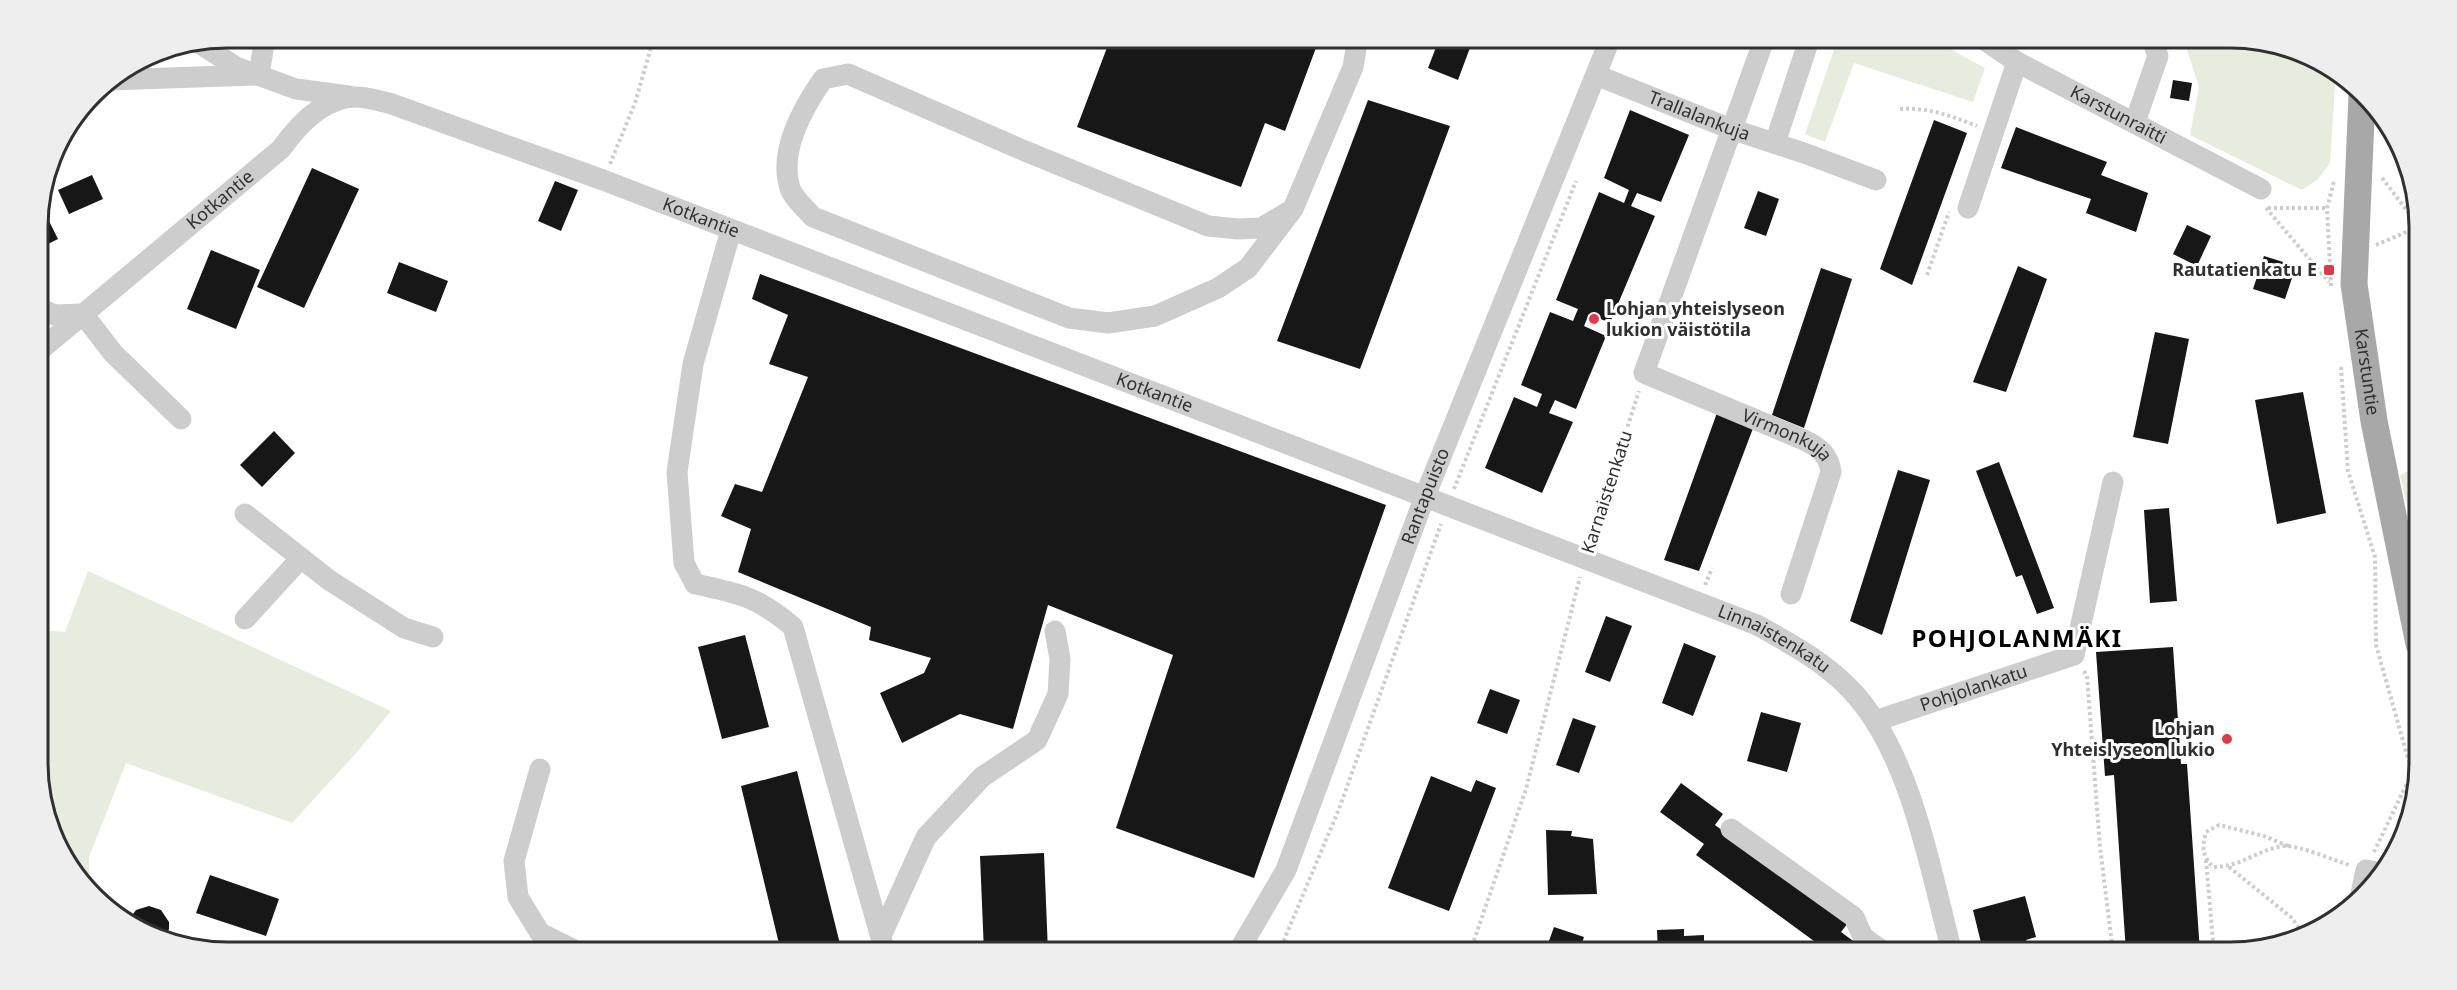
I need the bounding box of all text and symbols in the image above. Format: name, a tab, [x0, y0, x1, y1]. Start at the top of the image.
street label: Karstunraitti	[2067, 79, 2171, 149]
street label: Trallalankuja	[1645, 84, 1753, 145]
street label: Kotkantie	[181, 164, 258, 234]
street label: Kotkantie	[659, 191, 743, 243]
place label: Rautatienkatu E	[2172, 257, 2317, 281]
marker: Rautatienkatu E	[2322, 263, 2336, 277]
place label: Lohjan yhteislyseon lukion väistötila	[1606, 296, 1785, 341]
marker: Lohjan yhteislyseon lukion väistötila	[1587, 312, 1601, 326]
street label: Karstuntie	[2350, 327, 2386, 417]
street label: Kotkantie	[1113, 366, 1197, 417]
street label: Virmonkuja	[1739, 402, 1838, 466]
street label: Karnaistenkatu	[1575, 427, 1637, 556]
street label: Rantapuisto	[1395, 444, 1454, 548]
street label: Linnaistenkatu	[1715, 598, 1836, 678]
district label: POHJOLANMÄKI	[1911, 621, 2123, 654]
street label: Pohjolankatu	[1917, 658, 2030, 716]
place label: Lohjan Yhteislyseon lukio	[2051, 716, 2215, 761]
marker: Lohjan Yhteislyseon lukio	[2220, 732, 2234, 746]

